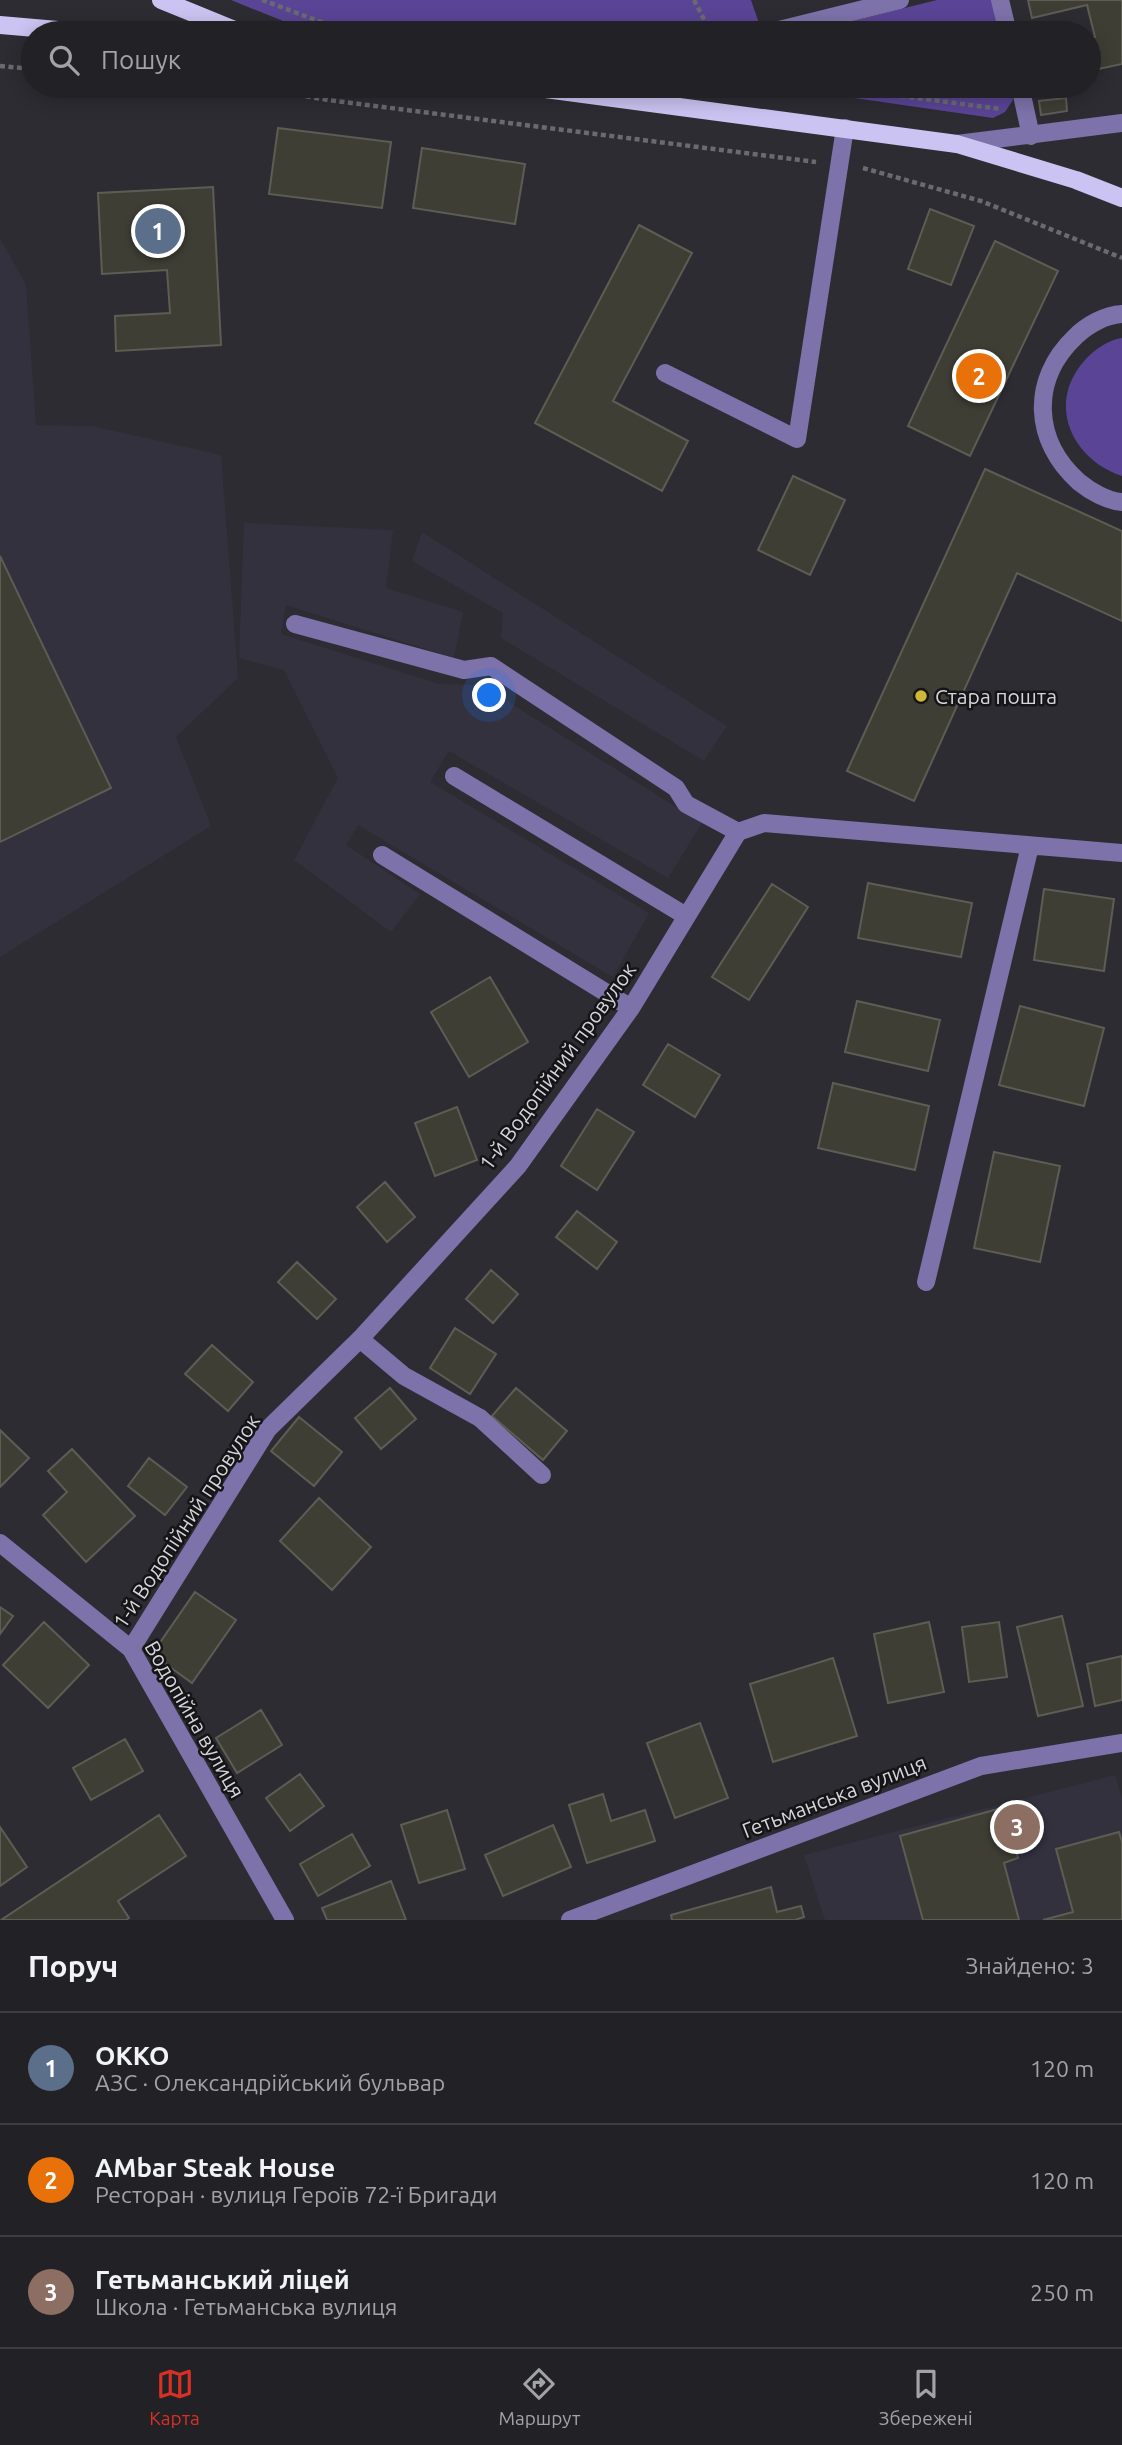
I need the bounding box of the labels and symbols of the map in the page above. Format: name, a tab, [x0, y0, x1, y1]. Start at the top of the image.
pin: 1	[135, 205, 181, 257]
pin: 2	[956, 350, 1002, 402]
your location	[472, 678, 506, 712]
place label: Стара пошта	[935, 684, 1057, 708]
marker: Стара пошта	[913, 688, 929, 704]
street label: 1-й Водопійний провулок	[474, 958, 640, 1174]
street label: 1-й Водопійний провулок	[108, 1409, 264, 1632]
street label: Водопійна вулиця	[140, 1636, 250, 1802]
street label: Гетьманська вулиця	[739, 1750, 929, 1842]
pin: 3	[994, 1801, 1040, 1853]

